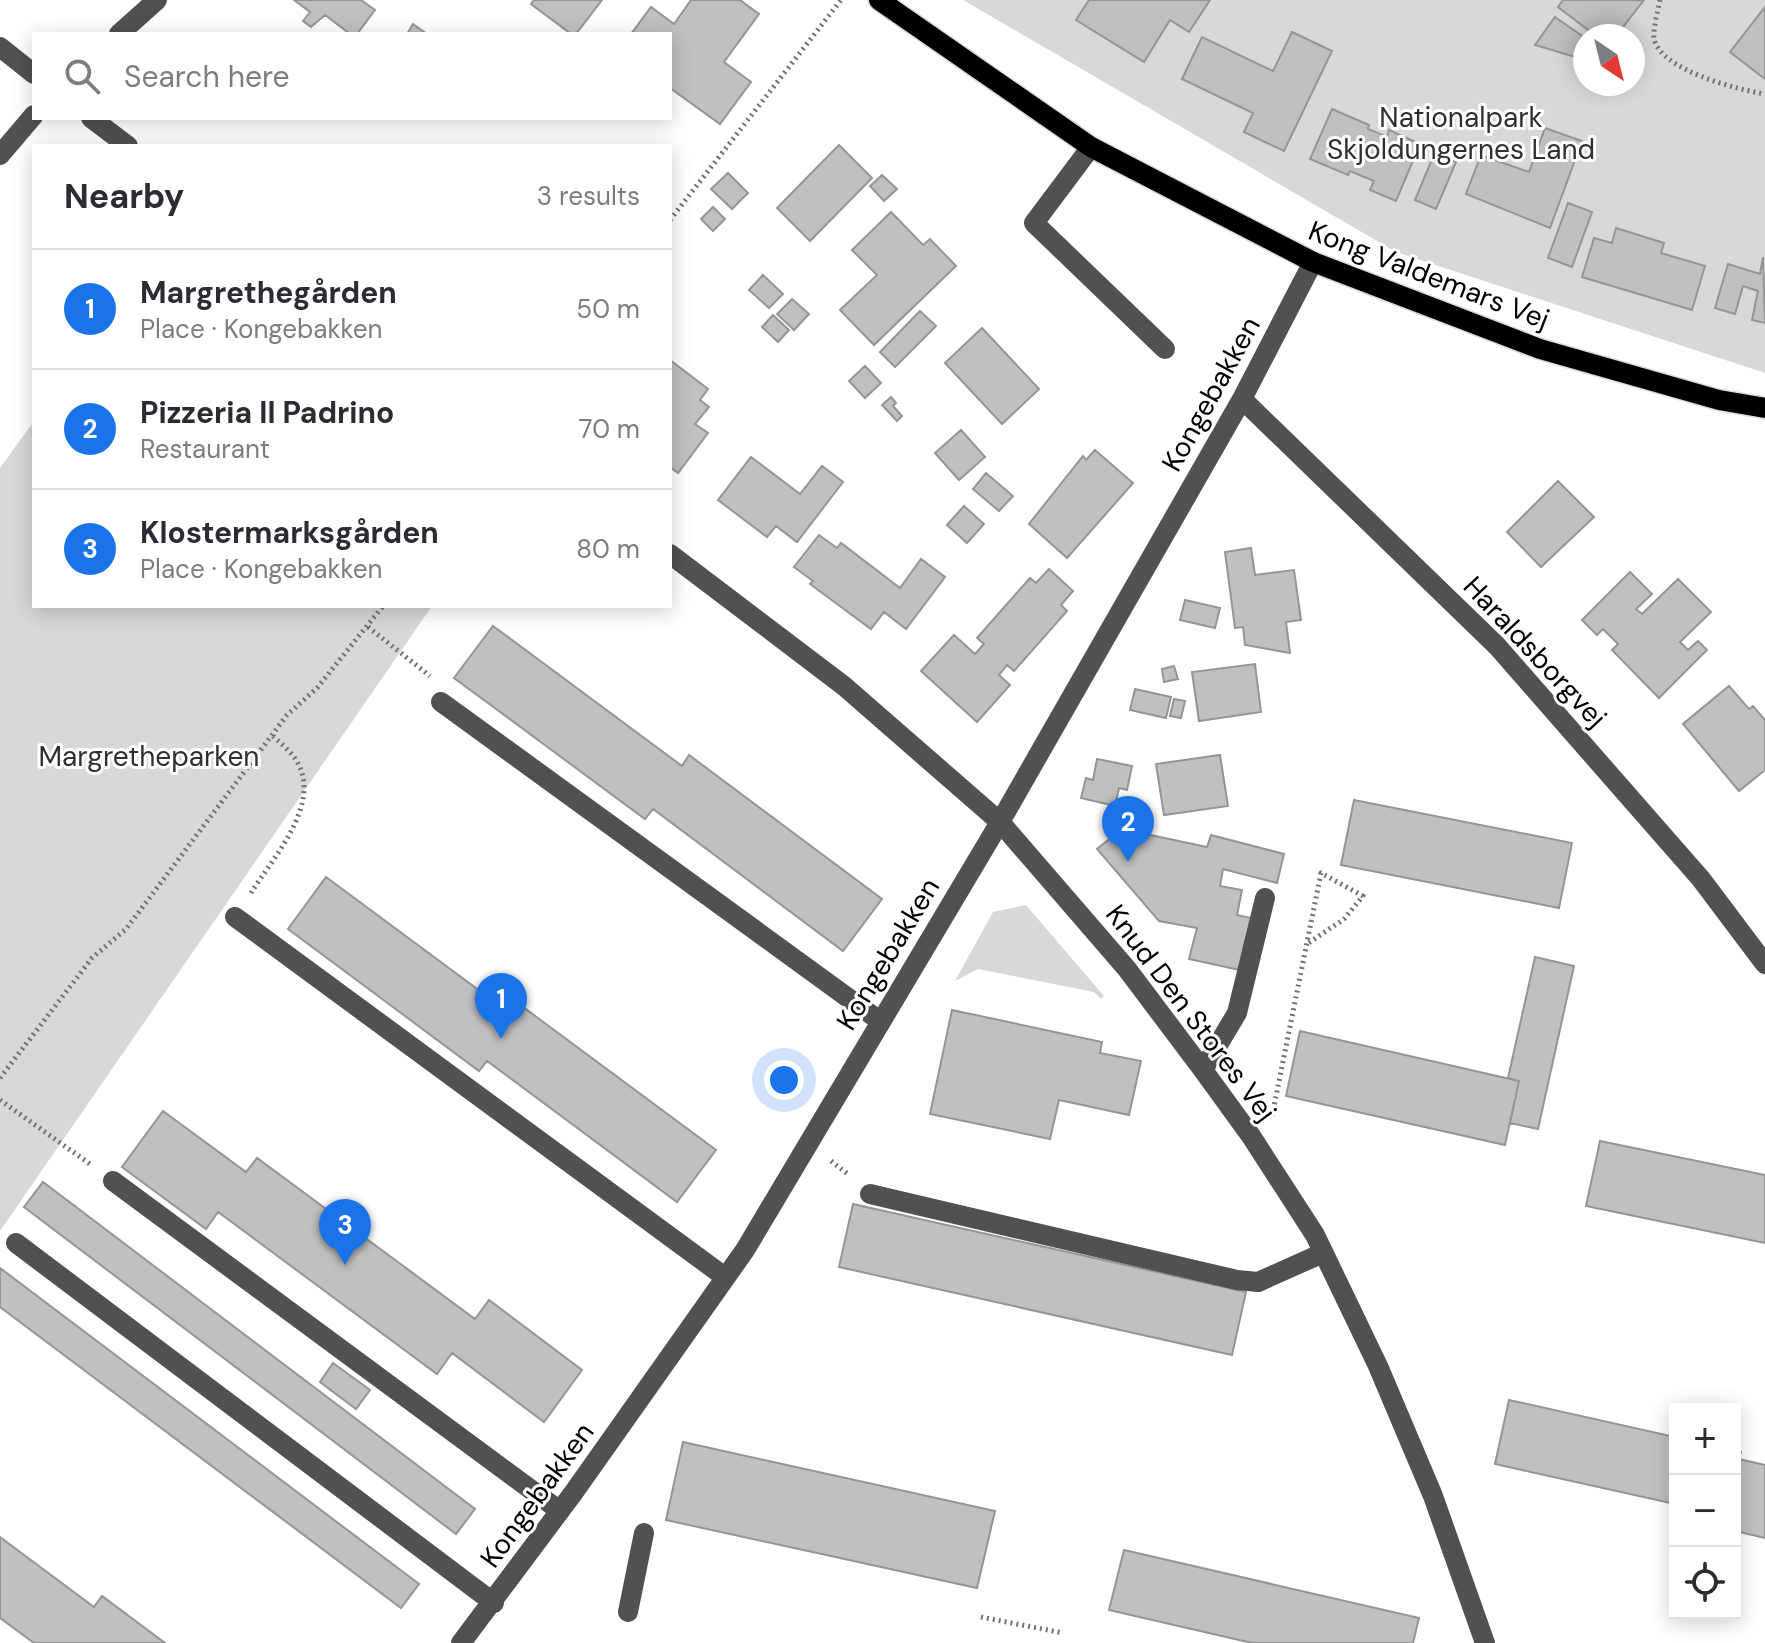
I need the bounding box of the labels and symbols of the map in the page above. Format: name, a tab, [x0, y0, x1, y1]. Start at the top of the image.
north arrow	[1573, 24, 1645, 96]
park label: Nationalpark Skjoldungernes Land	[1327, 99, 1595, 168]
street label: Kong Valdemars Vej	[1303, 212, 1555, 338]
street label: Kongebakken	[1153, 310, 1269, 478]
street label: Haraldsborgvej	[1455, 568, 1615, 736]
park label: Margretheparken	[39, 738, 259, 775]
pin: 2	[1102, 796, 1154, 862]
street label: Kongebakken	[828, 871, 948, 1037]
street label: Knud Den Stores Vej	[1097, 897, 1285, 1129]
pin: 1	[475, 973, 527, 1039]
your location	[764, 1060, 804, 1100]
pin: 3	[319, 1199, 371, 1265]
street label: Kongebakken	[472, 1415, 602, 1575]

